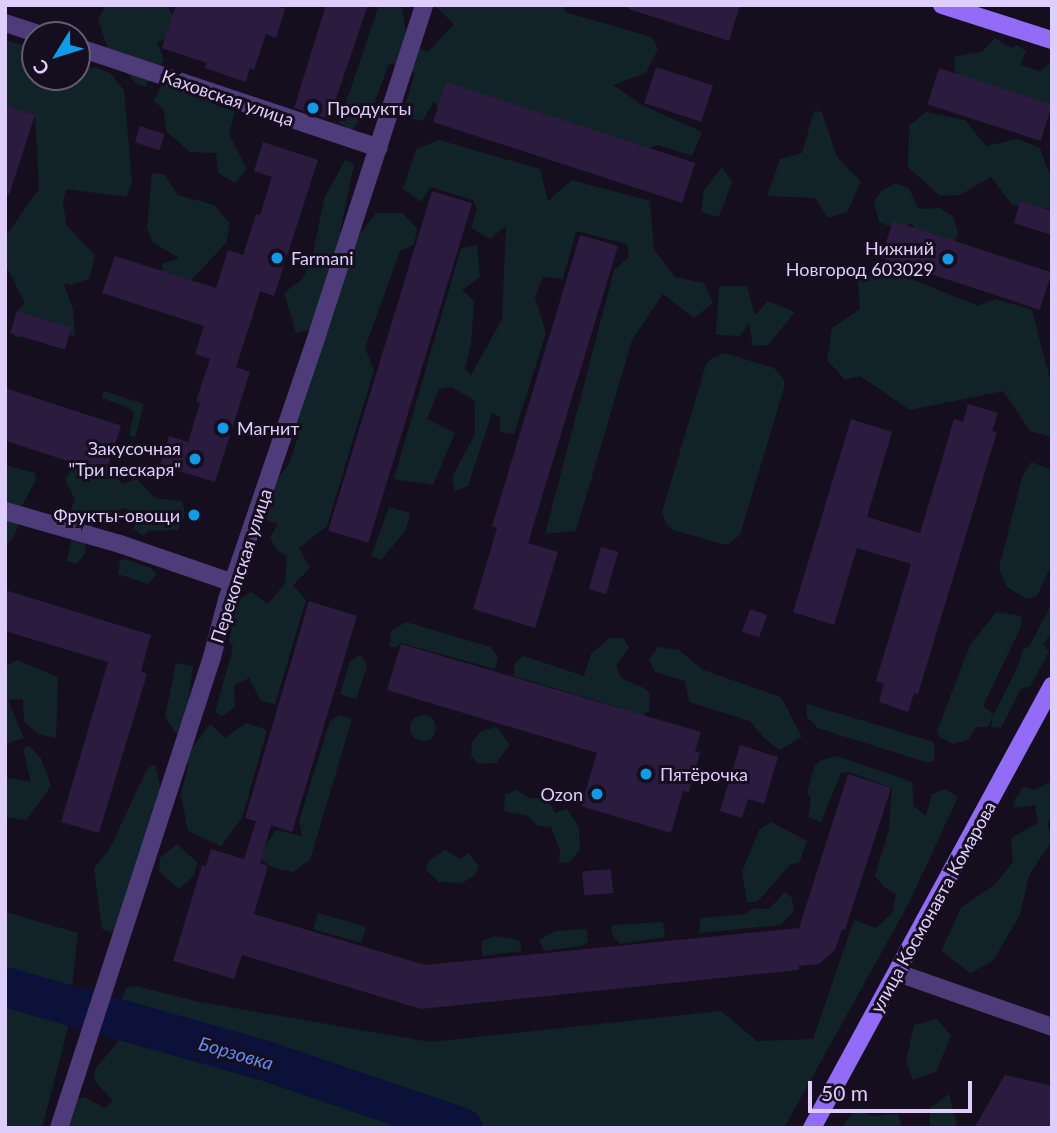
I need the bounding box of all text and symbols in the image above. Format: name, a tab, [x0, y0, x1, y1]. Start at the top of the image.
north arrow	[21, 21, 91, 91]
text: С	[28, 56, 54, 80]
street label: Каховская улица	[159, 65, 297, 131]
place label: Продукты	[327, 97, 411, 119]
marker: Продукты	[305, 100, 321, 116]
place label: Нижний Новгород 603029	[786, 238, 934, 280]
place label: Farmani	[291, 247, 354, 269]
marker: Farmani	[269, 250, 285, 266]
marker: Нижний Новгород 603029	[940, 251, 956, 267]
place label: Магнит	[237, 417, 299, 439]
marker: Магнит	[215, 420, 231, 436]
place label: Закусочная "Три пескаря"	[69, 438, 181, 480]
marker: Закусочная "Три пескаря"	[187, 451, 203, 467]
street label: Перекопская улица	[206, 486, 276, 646]
place label: Фрукты-овощи	[54, 504, 180, 526]
marker: Фрукты-овощи	[186, 507, 202, 523]
place label: Пятёрочка	[660, 763, 748, 785]
marker: Пятёрочка	[638, 766, 654, 782]
place label: Ozon	[541, 783, 583, 805]
marker: Ozon	[589, 786, 605, 802]
street label: улица Космонавта Комарова	[866, 797, 1000, 1017]
water label: Борзовка	[196, 1032, 276, 1074]
scale bar	[812, 1066, 976, 1110]
text: 50 m	[821, 1080, 868, 1105]

